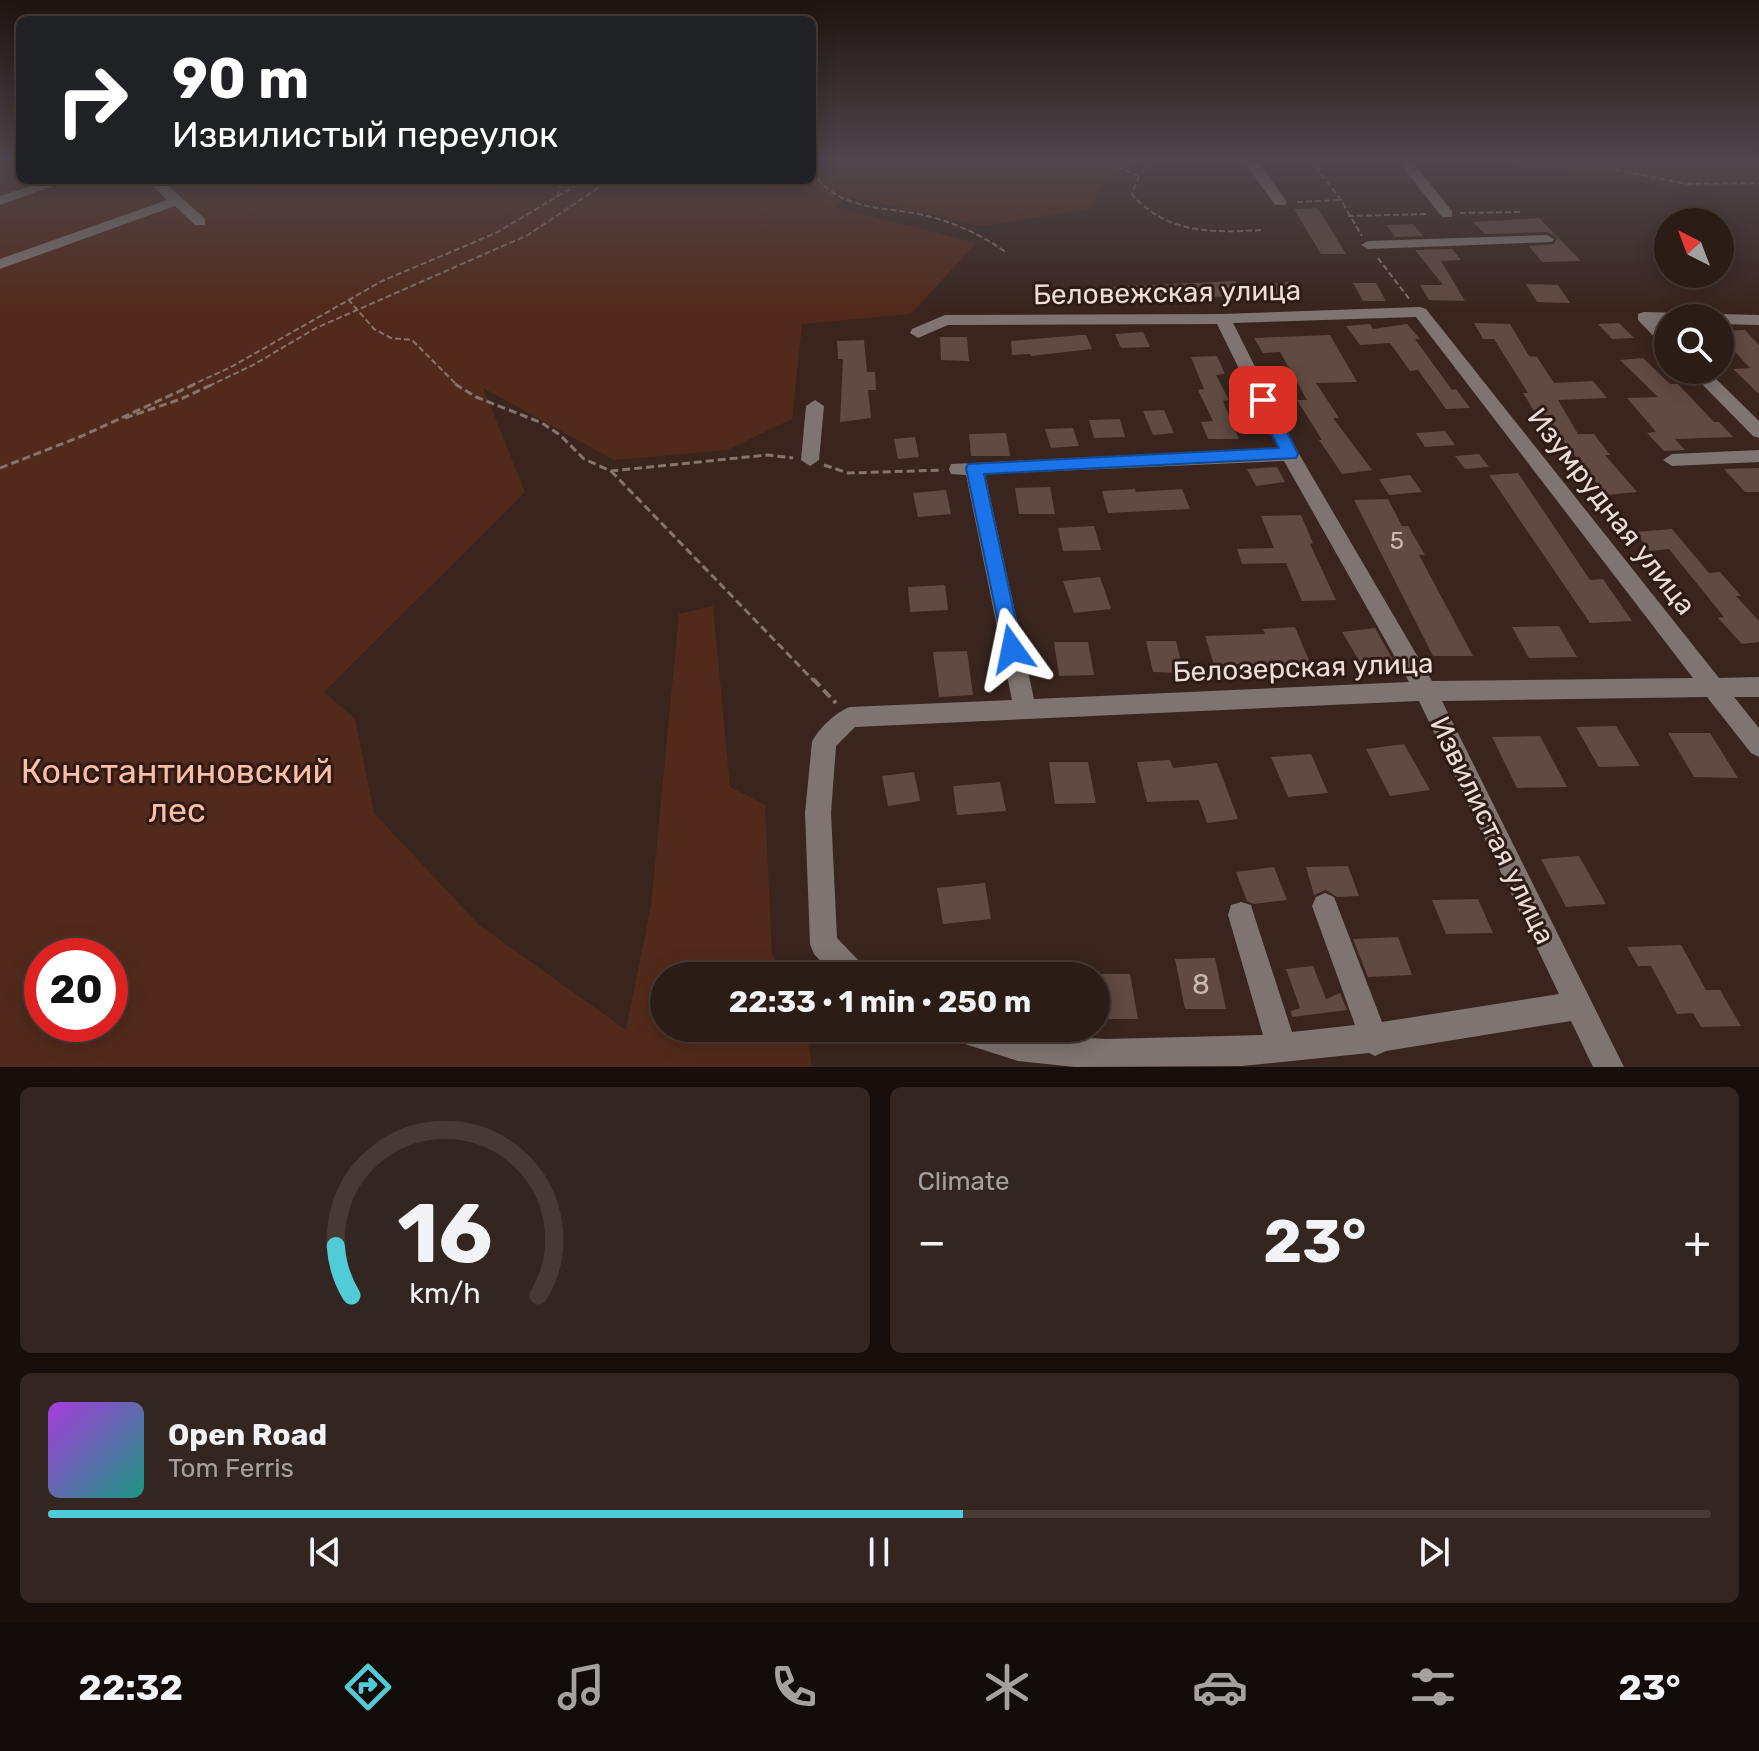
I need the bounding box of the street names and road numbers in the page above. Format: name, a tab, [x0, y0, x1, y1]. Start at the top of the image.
street label: Беловежская улица	[1033, 274, 1301, 311]
street label: Изумрудная улица	[1521, 401, 1702, 621]
street label: Белозерская улица	[1172, 646, 1434, 689]
street label: Извилистая улица	[1423, 711, 1562, 949]

